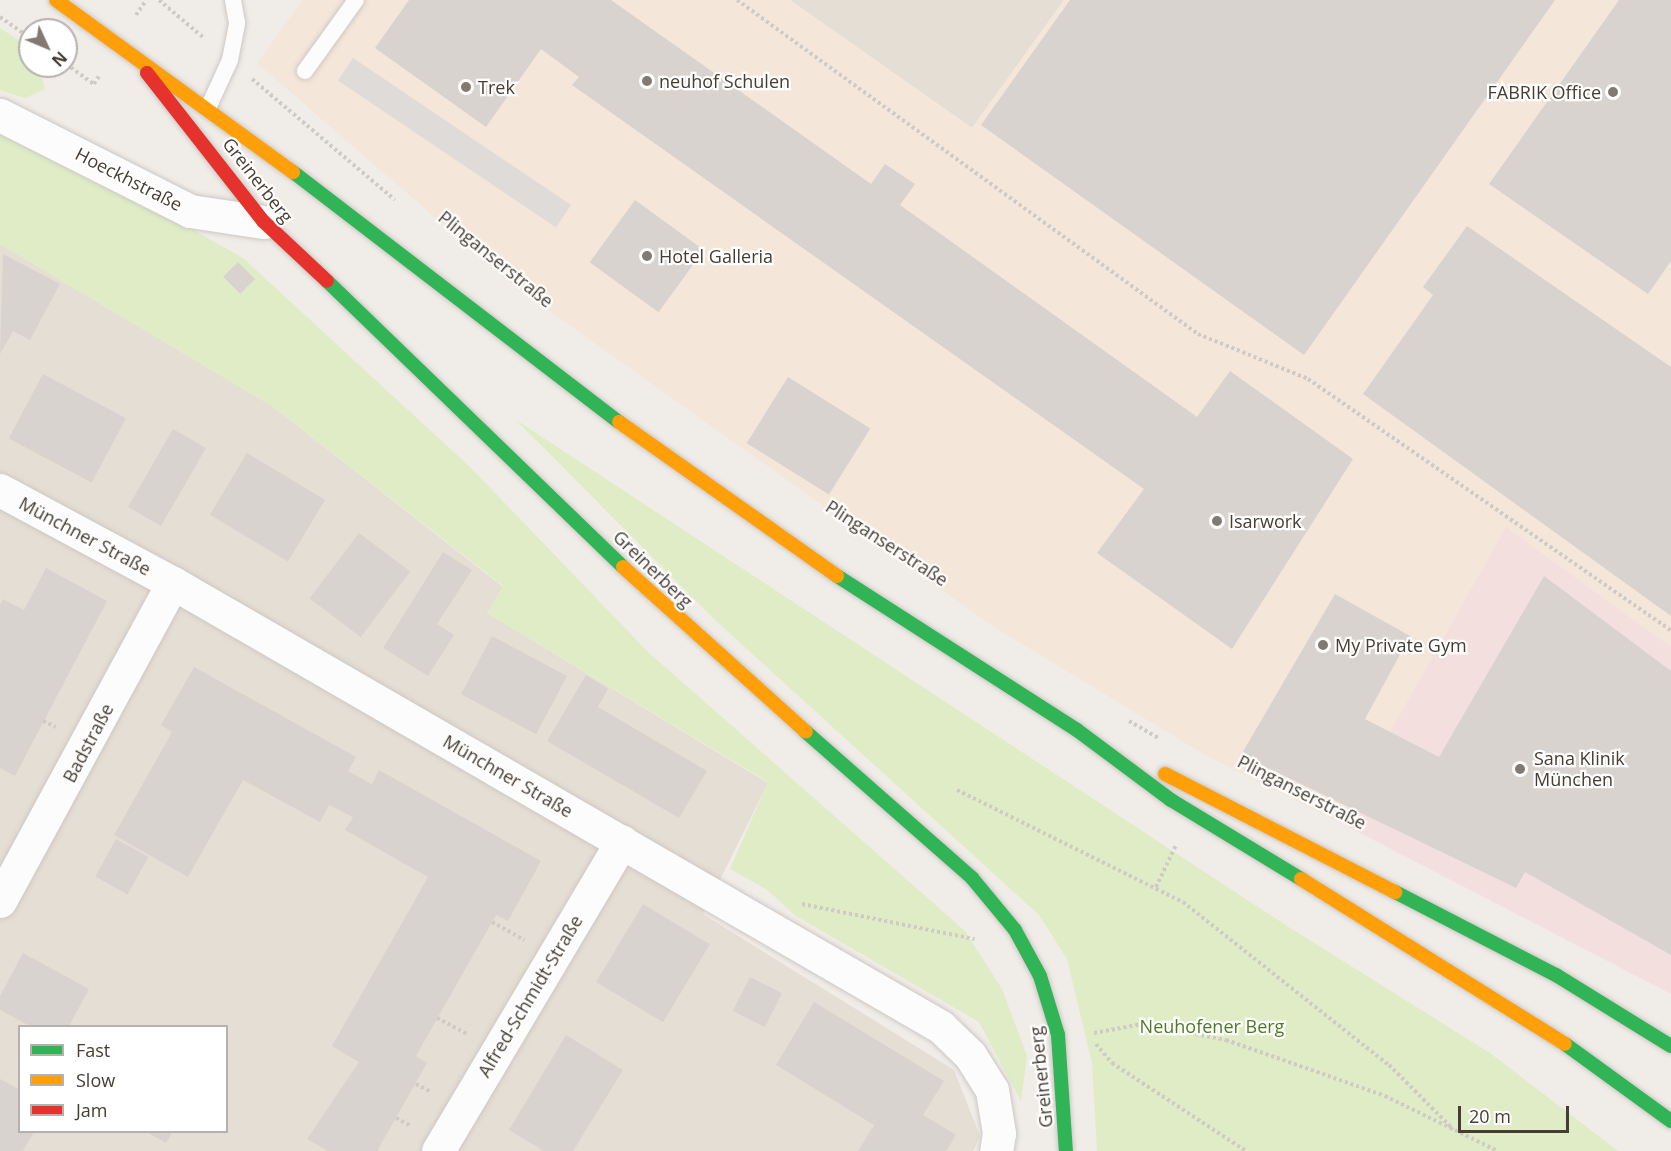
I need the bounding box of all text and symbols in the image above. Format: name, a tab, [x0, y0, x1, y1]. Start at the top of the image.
north arrow	[18, 18, 78, 78]
text: N	[47, 47, 72, 71]
place label: neuhof Schulen	[659, 70, 790, 92]
marker: neuhof Schulen	[640, 74, 654, 88]
place label: Trek	[478, 76, 515, 98]
marker: Trek	[459, 80, 473, 94]
place label: FABRIK Office	[1487, 81, 1601, 103]
marker: FABRIK Office	[1606, 85, 1620, 99]
street label: Greinerberg	[218, 133, 298, 227]
street label: Hoeckhstraße	[72, 143, 186, 215]
street label: Plinganserstraße	[434, 206, 558, 312]
place label: Hotel Galleria	[659, 245, 773, 267]
marker: Hotel Galleria	[640, 249, 654, 263]
street label: Münchner Straße	[15, 492, 155, 580]
street label: Plinganserstraße	[822, 495, 952, 591]
place label: Isarwork	[1229, 510, 1302, 532]
marker: Isarwork	[1210, 514, 1224, 528]
street label: Greinerberg	[609, 526, 697, 612]
place label: My Private Gym	[1335, 634, 1467, 656]
marker: My Private Gym	[1316, 638, 1330, 652]
street label: Badstraße	[58, 700, 118, 786]
street label: Münchner Straße	[439, 730, 577, 822]
place label: Sana Klinik München	[1534, 748, 1625, 790]
street label: Plinganserstraße	[1234, 750, 1370, 834]
marker: Sana Klinik München	[1511, 760, 1529, 778]
street label: Alfred-Schmidt-Straße	[473, 911, 587, 1081]
park label: Neuhofener Berg	[1140, 1015, 1284, 1037]
legend	[18, 1025, 228, 1133]
street label: Greinerberg	[1025, 1025, 1057, 1129]
text: Fast	[76, 1038, 110, 1062]
text: Slow	[76, 1068, 115, 1092]
scale bar	[1461, 1094, 1572, 1132]
text: Jam	[76, 1098, 108, 1122]
text: 20 m	[1469, 1104, 1511, 1128]

